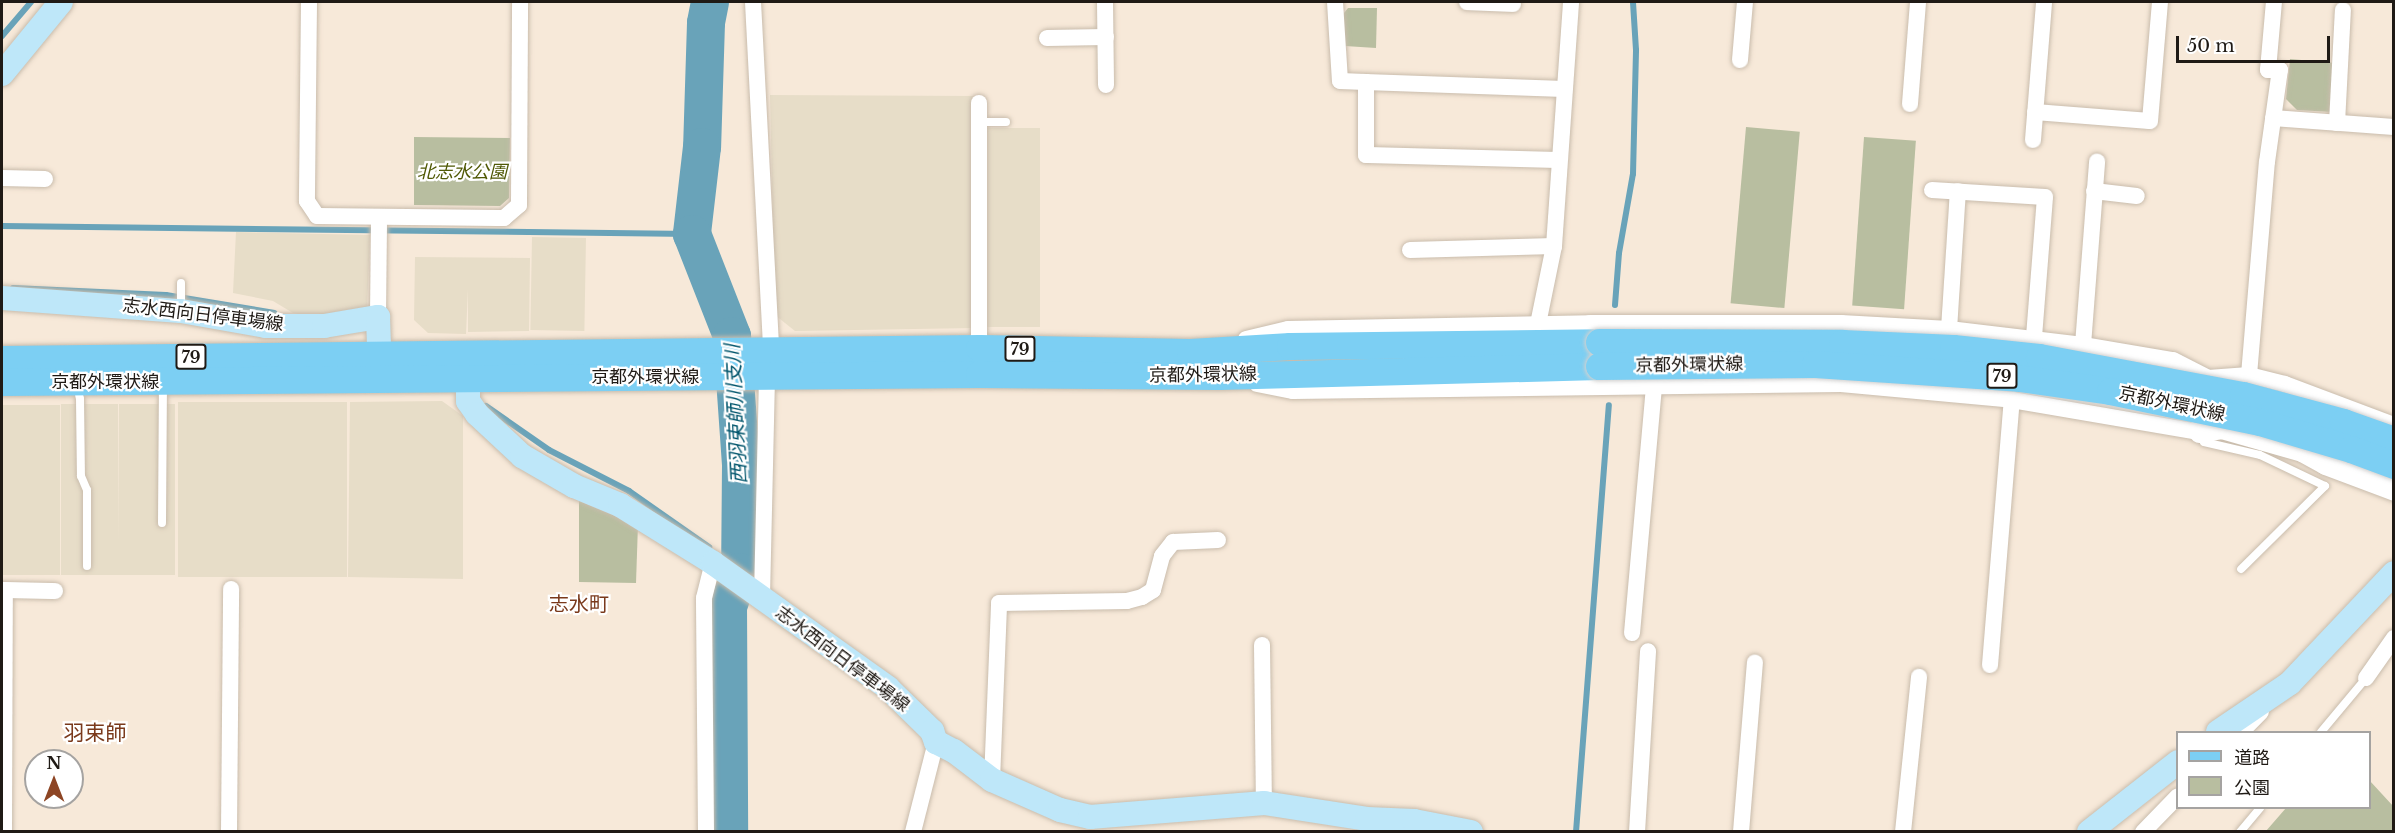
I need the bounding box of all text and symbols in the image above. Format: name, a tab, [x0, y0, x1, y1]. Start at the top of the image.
scale bar	[2179, 24, 2334, 62]
text: 50 m	[2187, 35, 2235, 57]
park label: 北志水公園	[417, 161, 507, 183]
street label: 志水西向日停車場線	[121, 294, 285, 336]
road number: 79	[1004, 336, 1036, 362]
water label: 西羽束師川支川	[720, 343, 752, 485]
road number: 79	[174, 344, 207, 370]
street label: 京都外環状線	[1635, 353, 1743, 377]
street label: 京都外環状線	[1149, 363, 1257, 387]
road number: 79	[1986, 363, 2018, 389]
street label: 京都外環状線	[591, 366, 699, 388]
street label: 京都外環状線	[51, 371, 159, 393]
street label: 京都外環状線	[2117, 382, 2227, 426]
district label: 志水町	[549, 592, 609, 616]
street label: 志水西向日停車場線	[771, 602, 913, 716]
district label: 羽束師	[64, 720, 126, 746]
legend	[2176, 731, 2371, 809]
text: 道路	[2234, 747, 2270, 769]
north arrow	[24, 749, 84, 809]
text: N	[46, 753, 62, 773]
text: 公園	[2234, 777, 2270, 799]

